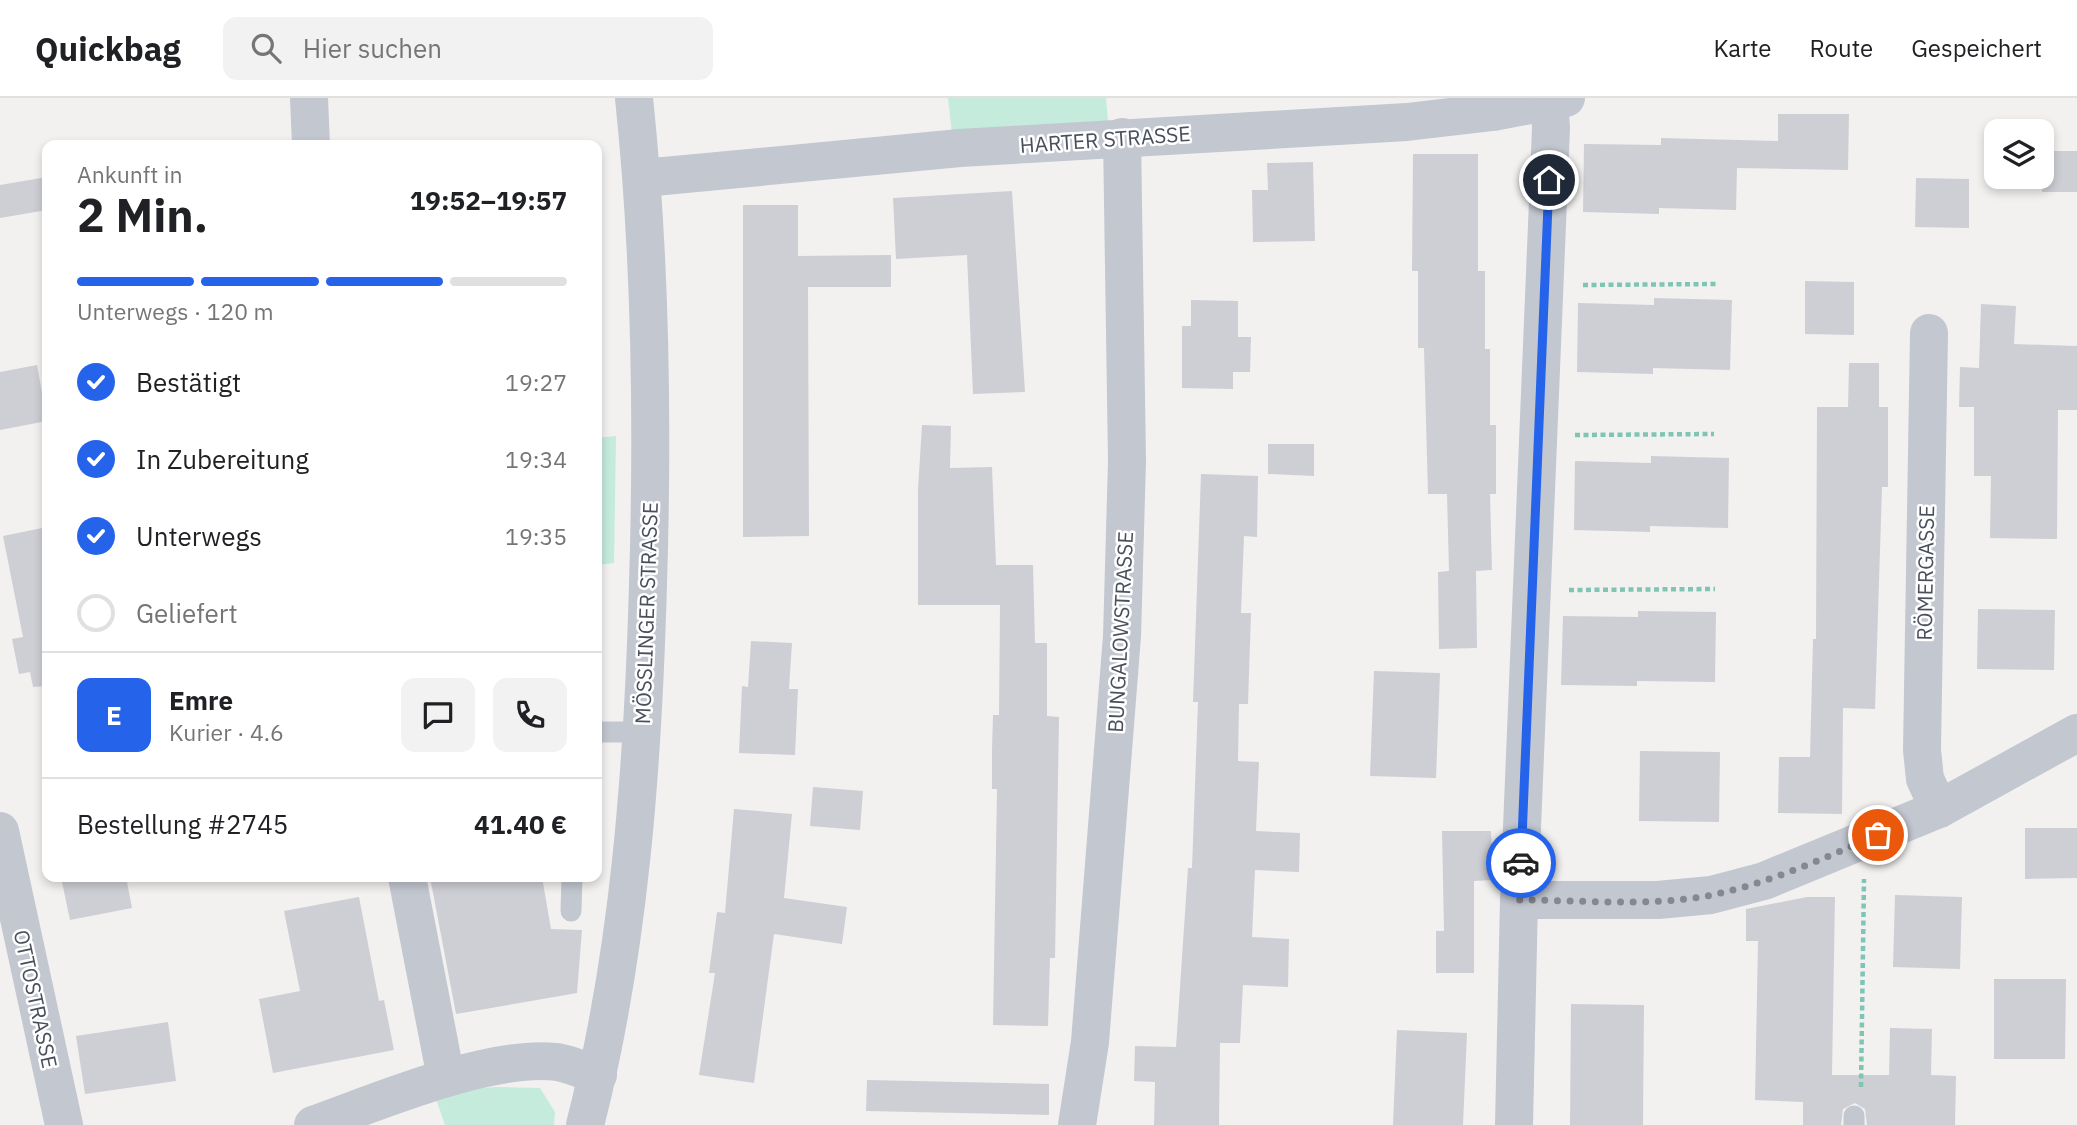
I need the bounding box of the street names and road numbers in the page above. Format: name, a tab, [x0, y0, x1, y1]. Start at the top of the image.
street label: HARTER STRASSE	[1019, 119, 1191, 159]
street label: MÖSSLINGER STRASSE	[628, 501, 664, 725]
street label: RÖMERGASSE	[1910, 505, 1940, 641]
street label: BUNGALOWSTRASSE	[1101, 531, 1139, 733]
street label: OTTOSTRASSE	[8, 927, 64, 1071]

